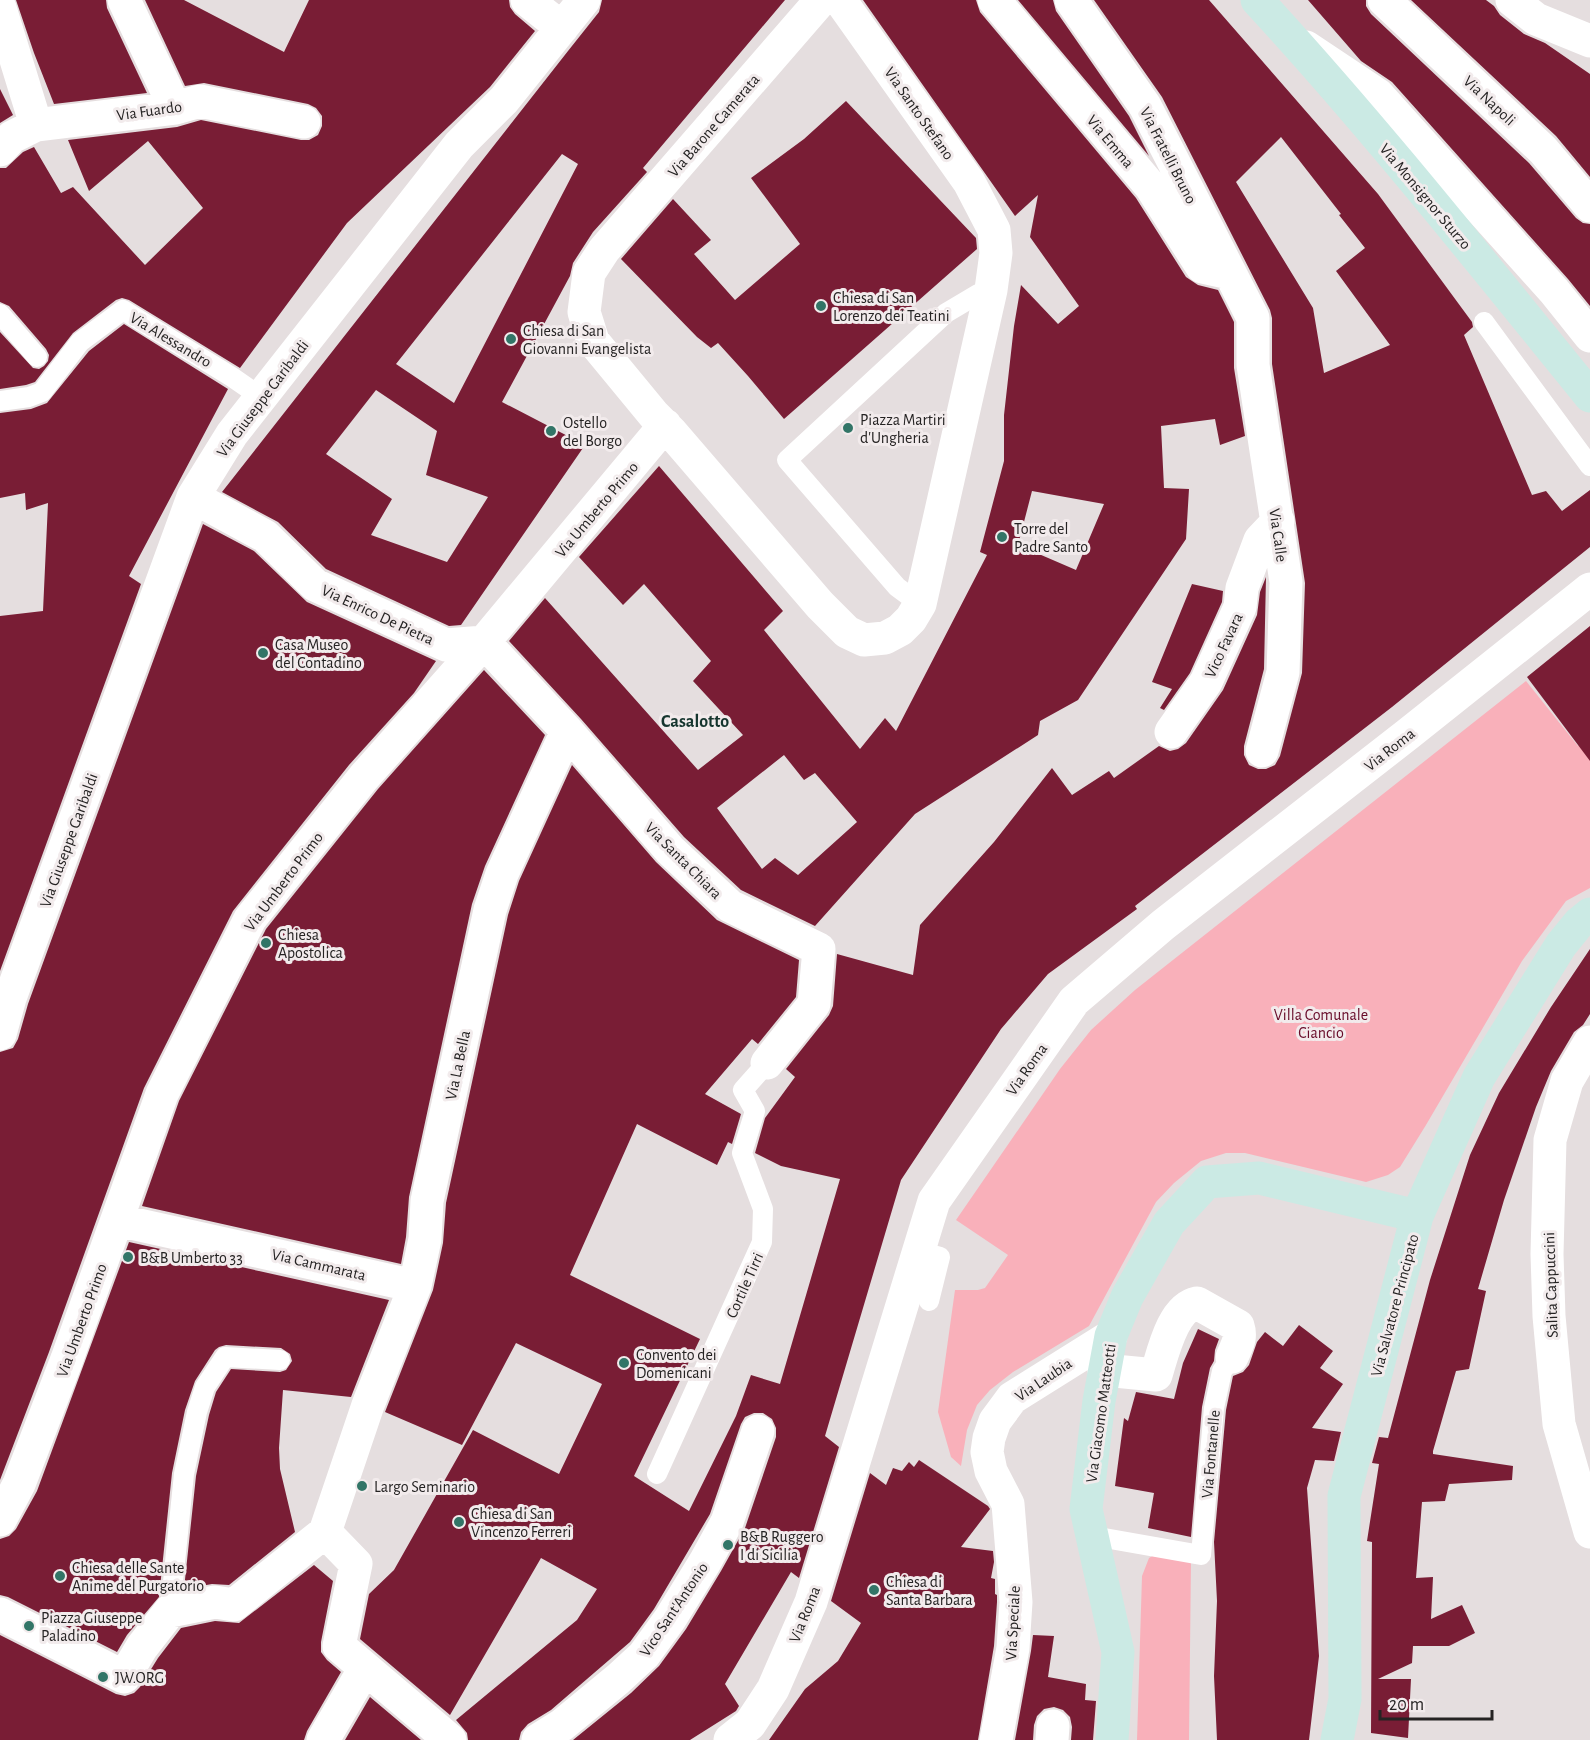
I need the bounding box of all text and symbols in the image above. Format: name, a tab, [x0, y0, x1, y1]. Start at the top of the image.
street label: Via Santo Stefano	[881, 64, 957, 163]
street label: Via Barone Camerata	[665, 71, 763, 180]
street label: Via Napoli	[1460, 73, 1518, 129]
street label: Via Fuardo	[115, 98, 183, 123]
street label: Via Fratelli Bruno	[1137, 105, 1199, 206]
street label: Via Emma	[1084, 112, 1137, 171]
street label: Via Monsignor Sturzo	[1376, 141, 1474, 253]
place label: Chiesa di San Lorenzo dei Teatini	[833, 290, 950, 324]
marker: Chiesa di San Lorenzo dei Teatini	[814, 299, 828, 313]
street label: Via Alessandro	[127, 309, 214, 371]
place label: Chiesa di San Giovanni Evangelista	[523, 323, 651, 357]
marker: Chiesa di San Giovanni Evangelista	[504, 332, 518, 346]
street label: Via Giuseppe Garibaldi	[214, 337, 312, 460]
place label: Piazza Martiri d'Ungheria	[860, 412, 946, 446]
place label: Ostello del Borgo	[563, 415, 622, 449]
marker: Piazza Martiri d'Ungheria	[841, 421, 855, 435]
marker: Ostello del Borgo	[544, 424, 558, 438]
street label: Via Umberto Primo	[552, 459, 641, 561]
street label: Via Calle	[1266, 507, 1290, 563]
place label: Torre del Padre Santo	[1014, 521, 1088, 555]
marker: Torre del Padre Santo	[995, 530, 1009, 544]
street label: Via Enrico De Pietra	[319, 582, 436, 648]
street label: Vico Favara	[1202, 611, 1246, 680]
place label: Casa Museo del Contadino	[275, 637, 362, 671]
marker: Casa Museo del Contadino	[256, 646, 270, 660]
district label: Casalotto	[661, 713, 729, 731]
street label: Via Roma	[1361, 725, 1418, 774]
street label: Via Giuseppe Garibaldi	[37, 771, 101, 910]
street label: Via Santa Chiara	[642, 819, 725, 902]
street label: Via Umberto Primo	[241, 829, 326, 934]
place label: Chiesa Apostolica	[278, 927, 343, 961]
marker: Chiesa Apostolica	[259, 936, 273, 950]
park label: Villa Comunale Ciancio	[1274, 1007, 1368, 1041]
street label: Via La Bella	[443, 1029, 473, 1101]
street label: Via Roma	[1003, 1041, 1050, 1098]
street label: Via Salvatore Principato	[1368, 1232, 1422, 1378]
street label: Salita Cappuccini	[1541, 1232, 1561, 1338]
street label: Via Cammarata	[270, 1246, 367, 1284]
marker: B&B Umberto 33	[121, 1250, 135, 1264]
place label: B&B Umberto 33	[140, 1250, 243, 1266]
street label: Cortile Tirri	[723, 1250, 766, 1321]
street label: Via Umberto Primo	[54, 1261, 110, 1379]
street label: Via Giacomo Matteotti	[1083, 1343, 1119, 1484]
place label: Convento dei Domenicani	[636, 1347, 717, 1381]
street label: Via Laubia	[1012, 1355, 1075, 1405]
marker: Convento dei Domenicani	[617, 1356, 631, 1370]
street label: Via Fontanelle	[1199, 1409, 1223, 1499]
marker: Largo Seminario	[355, 1479, 369, 1493]
place label: Largo Seminario	[374, 1479, 475, 1495]
place label: Chiesa di San Vincenzo Ferreri	[471, 1506, 571, 1540]
marker: Chiesa di San Vincenzo Ferreri	[452, 1515, 466, 1529]
place label: B&B Ruggero I di Sicilia	[740, 1529, 824, 1563]
marker: B&B Ruggero I di Sicilia	[721, 1538, 735, 1552]
place label: Chiesa delle Sante Anime del Purgatorio	[72, 1560, 204, 1594]
street label: Vico Sant'Antonio	[637, 1560, 711, 1659]
marker: Chiesa delle Sante Anime del Purgatorio	[53, 1569, 67, 1583]
place label: Chiesa di Santa Barbara	[886, 1574, 973, 1608]
marker: Chiesa di Santa Barbara	[867, 1583, 881, 1597]
street label: Via Roma	[786, 1584, 823, 1645]
street label: Via Speciale	[1003, 1585, 1023, 1661]
place label: Piazza Giuseppe Paladino	[41, 1610, 142, 1644]
marker: Piazza Giuseppe Paladino	[22, 1619, 36, 1633]
marker: JW.ORG	[96, 1670, 110, 1684]
place label: JW.ORG	[115, 1670, 164, 1686]
scale bar	[1380, 1683, 1492, 1721]
text: 20 m	[1389, 1696, 1424, 1714]

